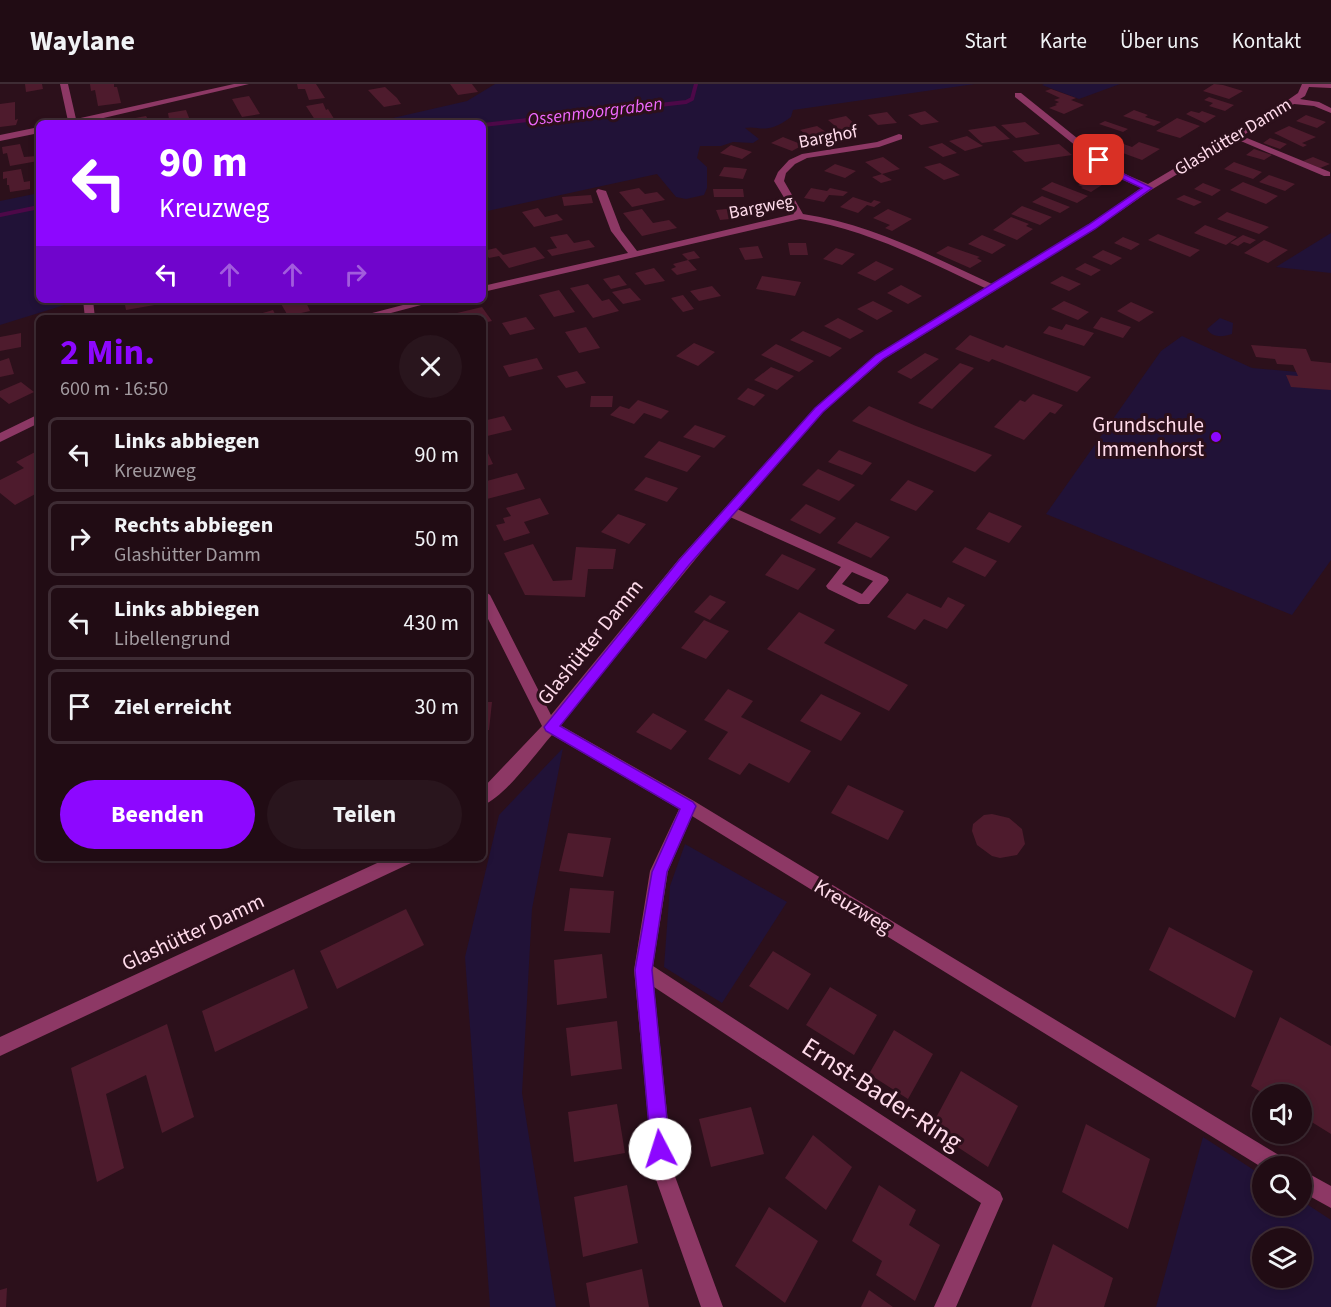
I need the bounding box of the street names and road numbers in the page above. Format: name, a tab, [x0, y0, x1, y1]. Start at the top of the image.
street label: Glashütter Damm	[1170, 92, 1296, 182]
street label: Barghof	[796, 119, 860, 155]
street label: Bargweg	[726, 188, 796, 226]
street label: Glashütter Damm	[530, 573, 650, 711]
street label: Kreuzweg	[808, 871, 898, 941]
street label: Glashütter Damm	[117, 886, 269, 978]
street label: Ernst-Bader-Ring	[795, 1028, 969, 1160]

